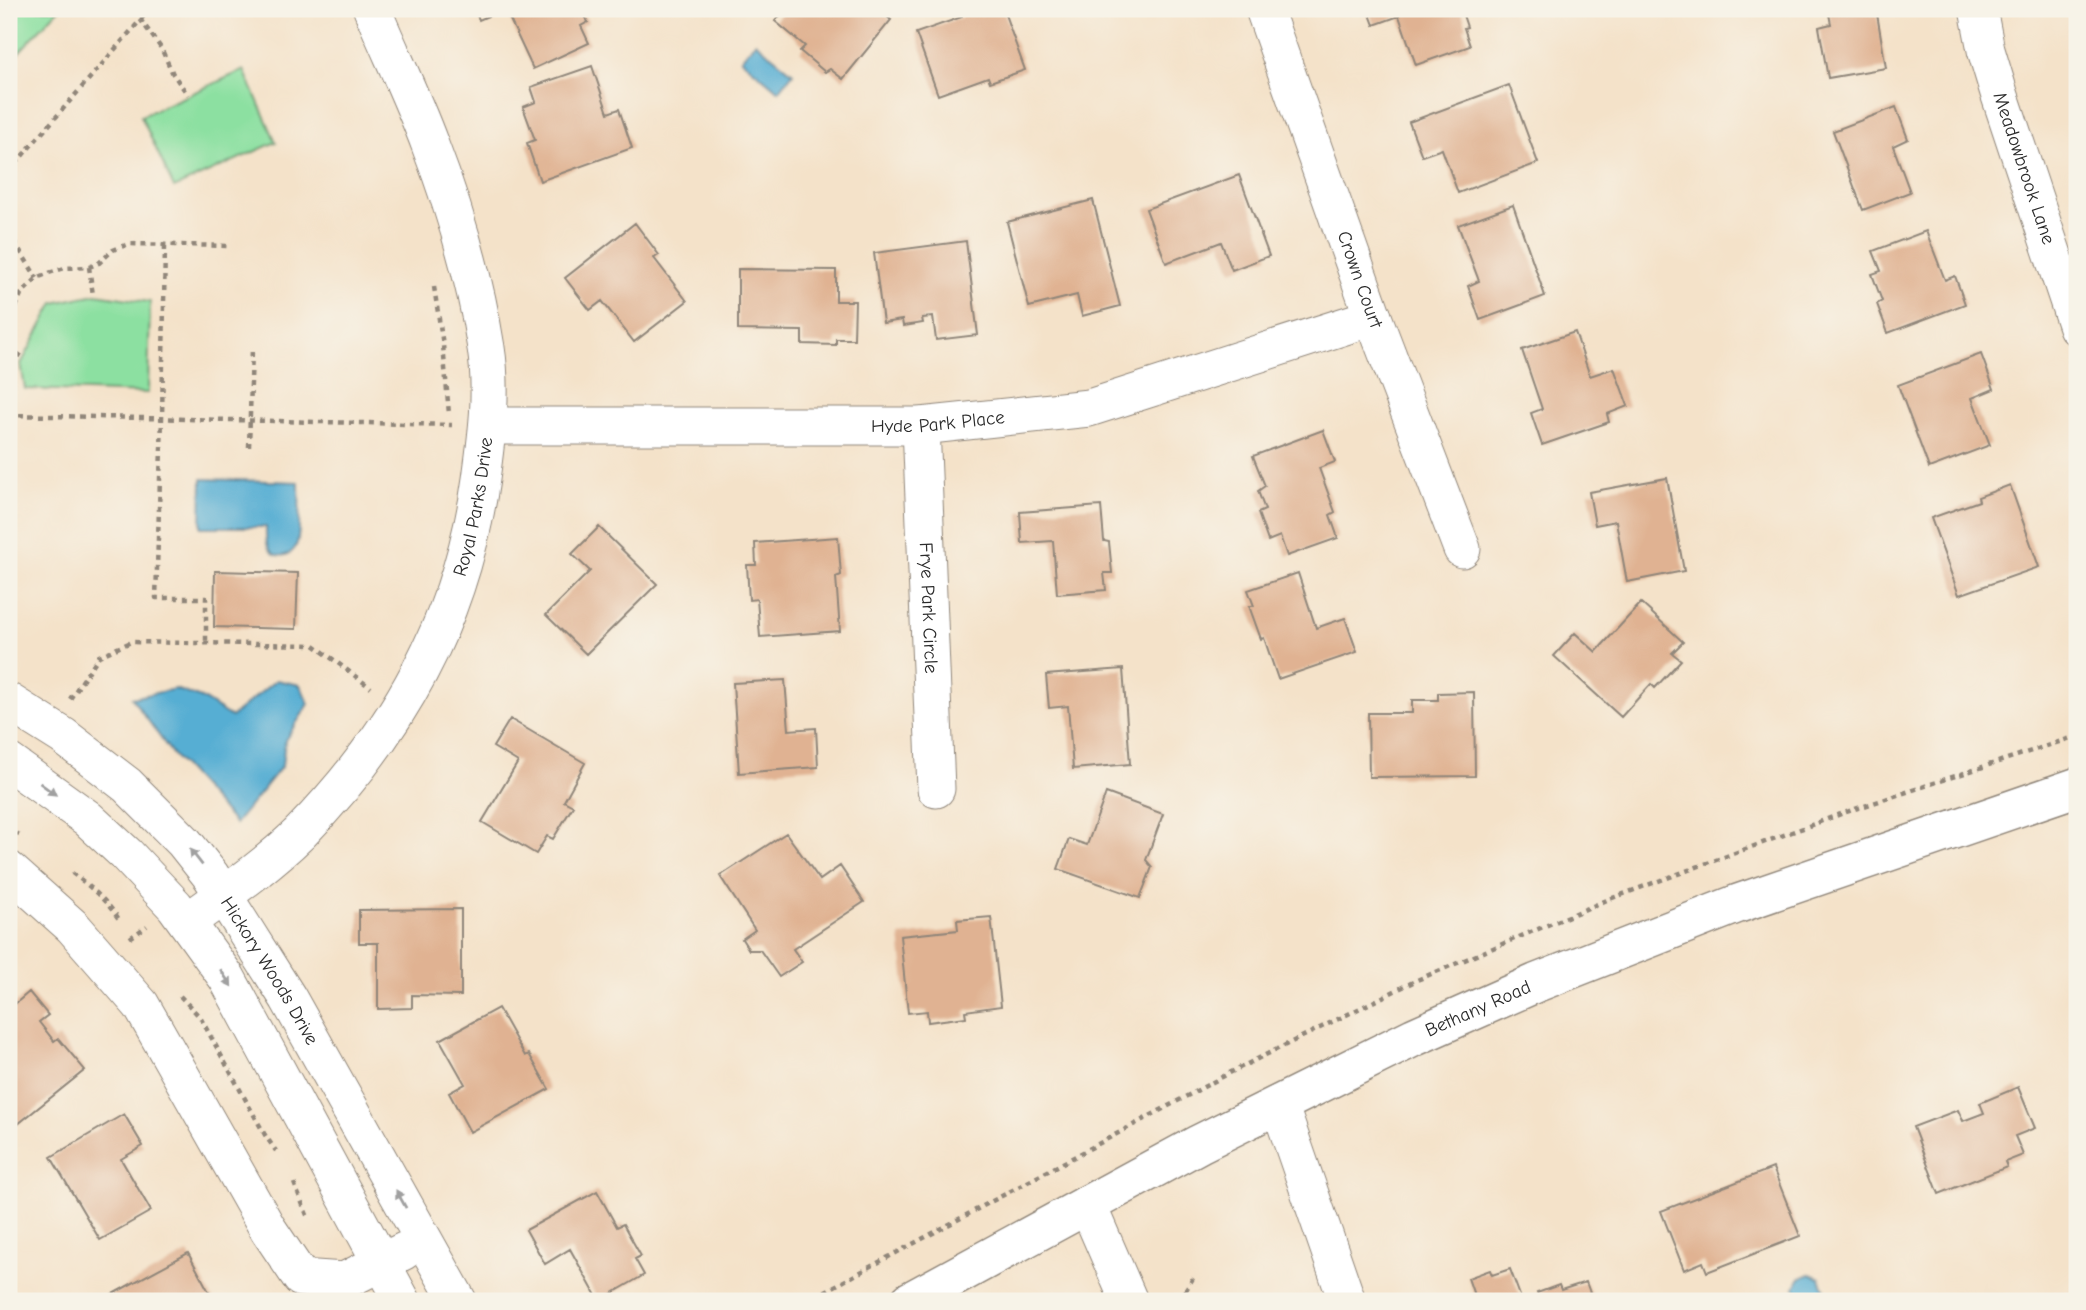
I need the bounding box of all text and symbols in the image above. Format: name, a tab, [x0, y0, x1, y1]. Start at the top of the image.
street label: Meadowbrook Lane	[1989, 89, 2060, 247]
street label: Crown Court	[1332, 228, 1387, 332]
street label: Hyde Park Place	[871, 406, 1006, 437]
street label: Royal Parks Drive	[449, 436, 497, 579]
street label: Frye Park Circle	[915, 542, 942, 674]
one-way arrow	[39, 782, 57, 796]
one-way arrow	[188, 849, 203, 867]
street label: Hickory Woods Drive	[216, 893, 323, 1049]
one-way arrow	[220, 968, 233, 988]
street label: Bethany Road	[1422, 976, 1534, 1042]
one-way arrow	[395, 1189, 407, 1209]

